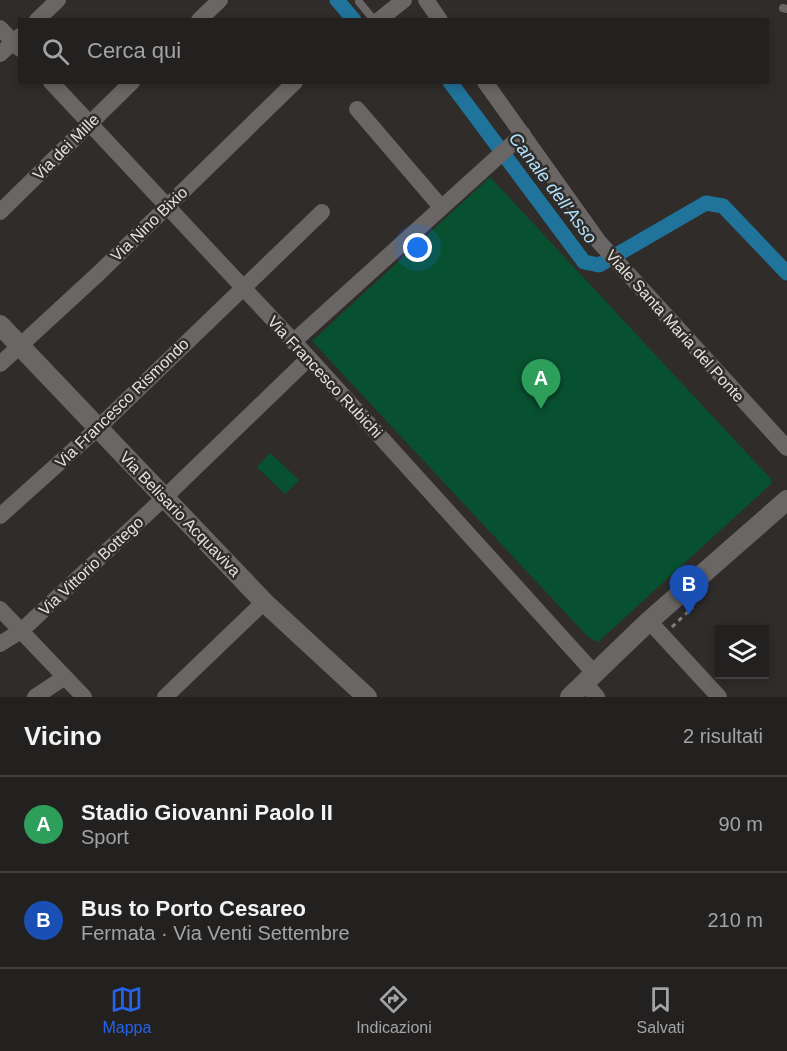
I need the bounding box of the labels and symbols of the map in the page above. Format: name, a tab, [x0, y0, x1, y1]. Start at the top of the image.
street label: Via dei Mille	[30, 111, 102, 183]
water label: Canale dell'Asso	[505, 129, 601, 247]
street label: Via Nino Bixio	[107, 183, 191, 265]
your location	[403, 233, 432, 262]
street label: Viale Santa Maria del Ponte	[602, 247, 748, 405]
street label: Via Francesco Rubichi	[264, 313, 386, 441]
street label: Via Francesco Rismondo	[52, 335, 192, 471]
pin: A	[522, 360, 560, 409]
street label: Via Belisario Acquaviva	[116, 448, 244, 580]
street label: Via Vittorio Bottego	[35, 513, 147, 619]
pin: B	[670, 566, 708, 615]

